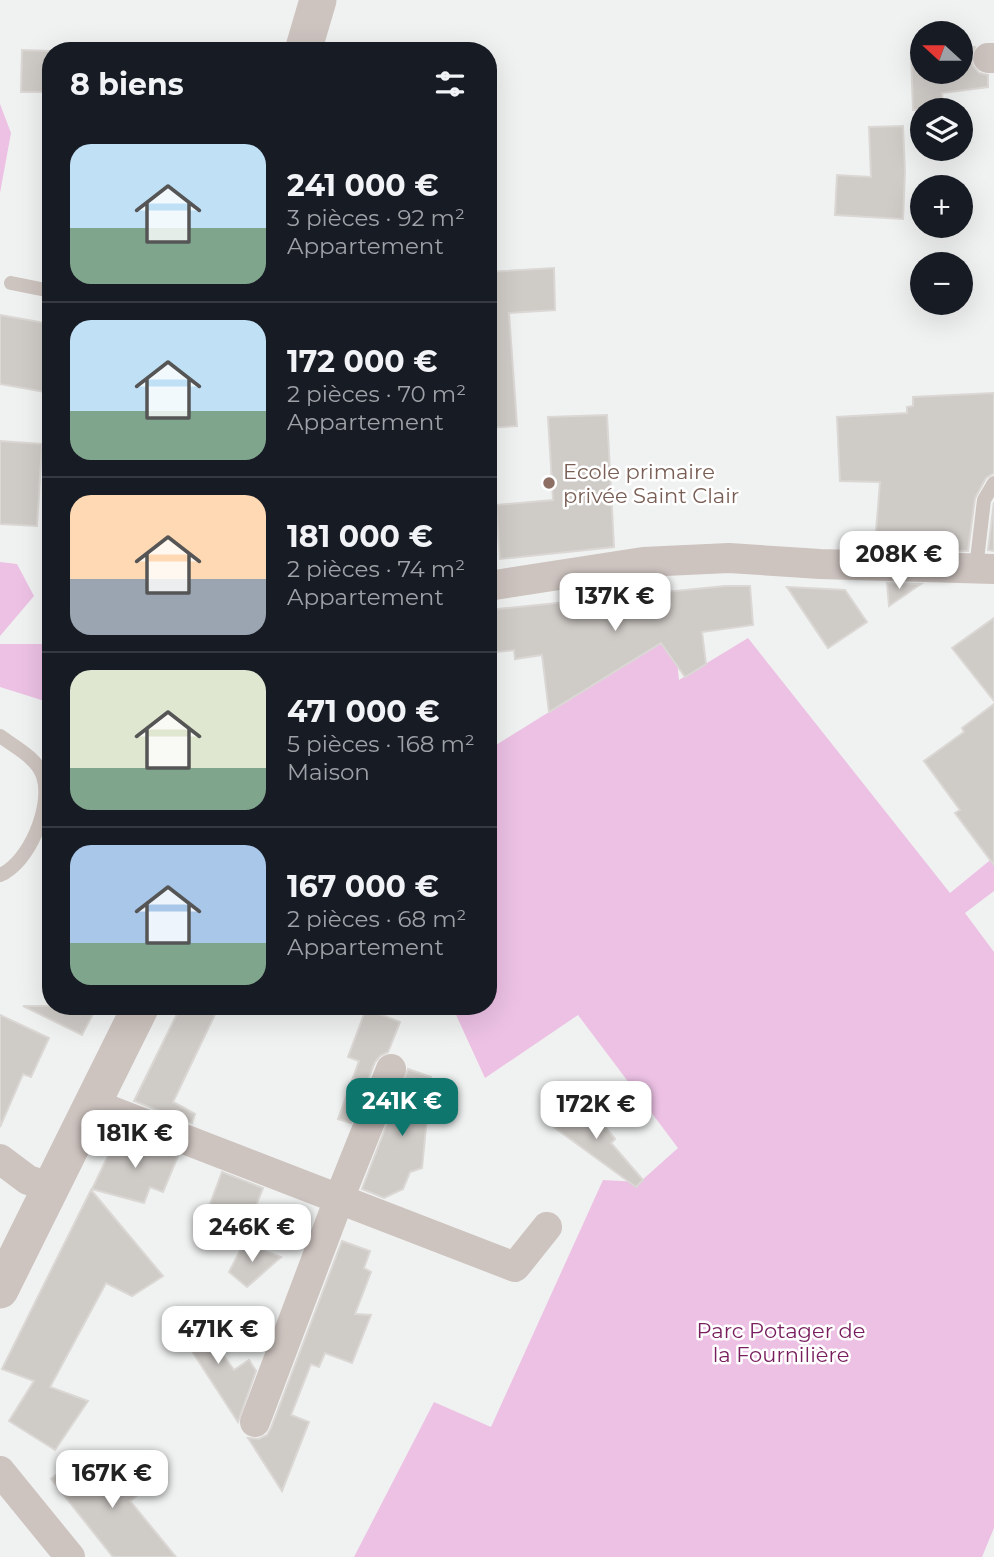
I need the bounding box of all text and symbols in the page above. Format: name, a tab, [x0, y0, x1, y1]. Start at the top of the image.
north arrow	[910, 21, 973, 84]
map controls	[910, 21, 973, 315]
icon: filters	[431, 65, 469, 103]
text: 8 biens	[70, 66, 184, 103]
button: layers	[910, 98, 973, 161]
text: 241 000 €	[287, 167, 439, 204]
icon: home	[126, 172, 210, 256]
button: +	[910, 175, 973, 238]
text: 3 pièces · 92 m²	[287, 204, 465, 232]
text: Appartement	[287, 232, 444, 260]
button: −	[910, 252, 973, 315]
text: 172 000 €	[287, 343, 437, 380]
icon: home	[126, 348, 210, 432]
text: 2 pièces · 70 m²	[287, 380, 466, 408]
text: Appartement	[287, 408, 444, 436]
place label: Ecole primaire privée Saint Clair	[563, 459, 739, 508]
marker: Ecole primaire privée Saint Clair	[541, 475, 557, 491]
text: 181 000 €	[287, 518, 433, 555]
icon: home	[126, 523, 210, 607]
pin: 208K €	[842, 532, 956, 591]
text: 208K €	[856, 540, 942, 568]
text: 2 pièces · 74 m²	[287, 555, 465, 583]
pin: 137K €	[558, 574, 672, 633]
text: 137K €	[576, 582, 654, 610]
text: Appartement	[287, 583, 444, 611]
text: 471 000 €	[287, 693, 440, 730]
icon: home	[126, 698, 210, 782]
text: 5 pièces · 168 m²	[287, 730, 475, 758]
text: Maison	[287, 758, 370, 786]
text: 167 000 €	[287, 868, 439, 905]
icon: home	[126, 873, 210, 957]
text: 2 pièces · 68 m²	[287, 905, 466, 933]
text: Appartement	[287, 933, 444, 961]
pin: 241K €	[345, 1078, 459, 1138]
pin: 172K €	[539, 1082, 653, 1141]
text: 241K €	[362, 1087, 442, 1115]
text: 172K €	[556, 1090, 636, 1118]
pin: 181K €	[78, 1110, 192, 1170]
text: 181K €	[97, 1119, 173, 1147]
pin: 246K €	[195, 1204, 309, 1264]
text: 246K €	[209, 1213, 295, 1241]
pin: 471K €	[161, 1306, 275, 1366]
text: 471K €	[178, 1315, 258, 1343]
park label: Parc Potager de la Fournilière	[696, 1318, 866, 1367]
pin: 167K €	[55, 1450, 169, 1510]
text: 167K €	[72, 1459, 152, 1487]

